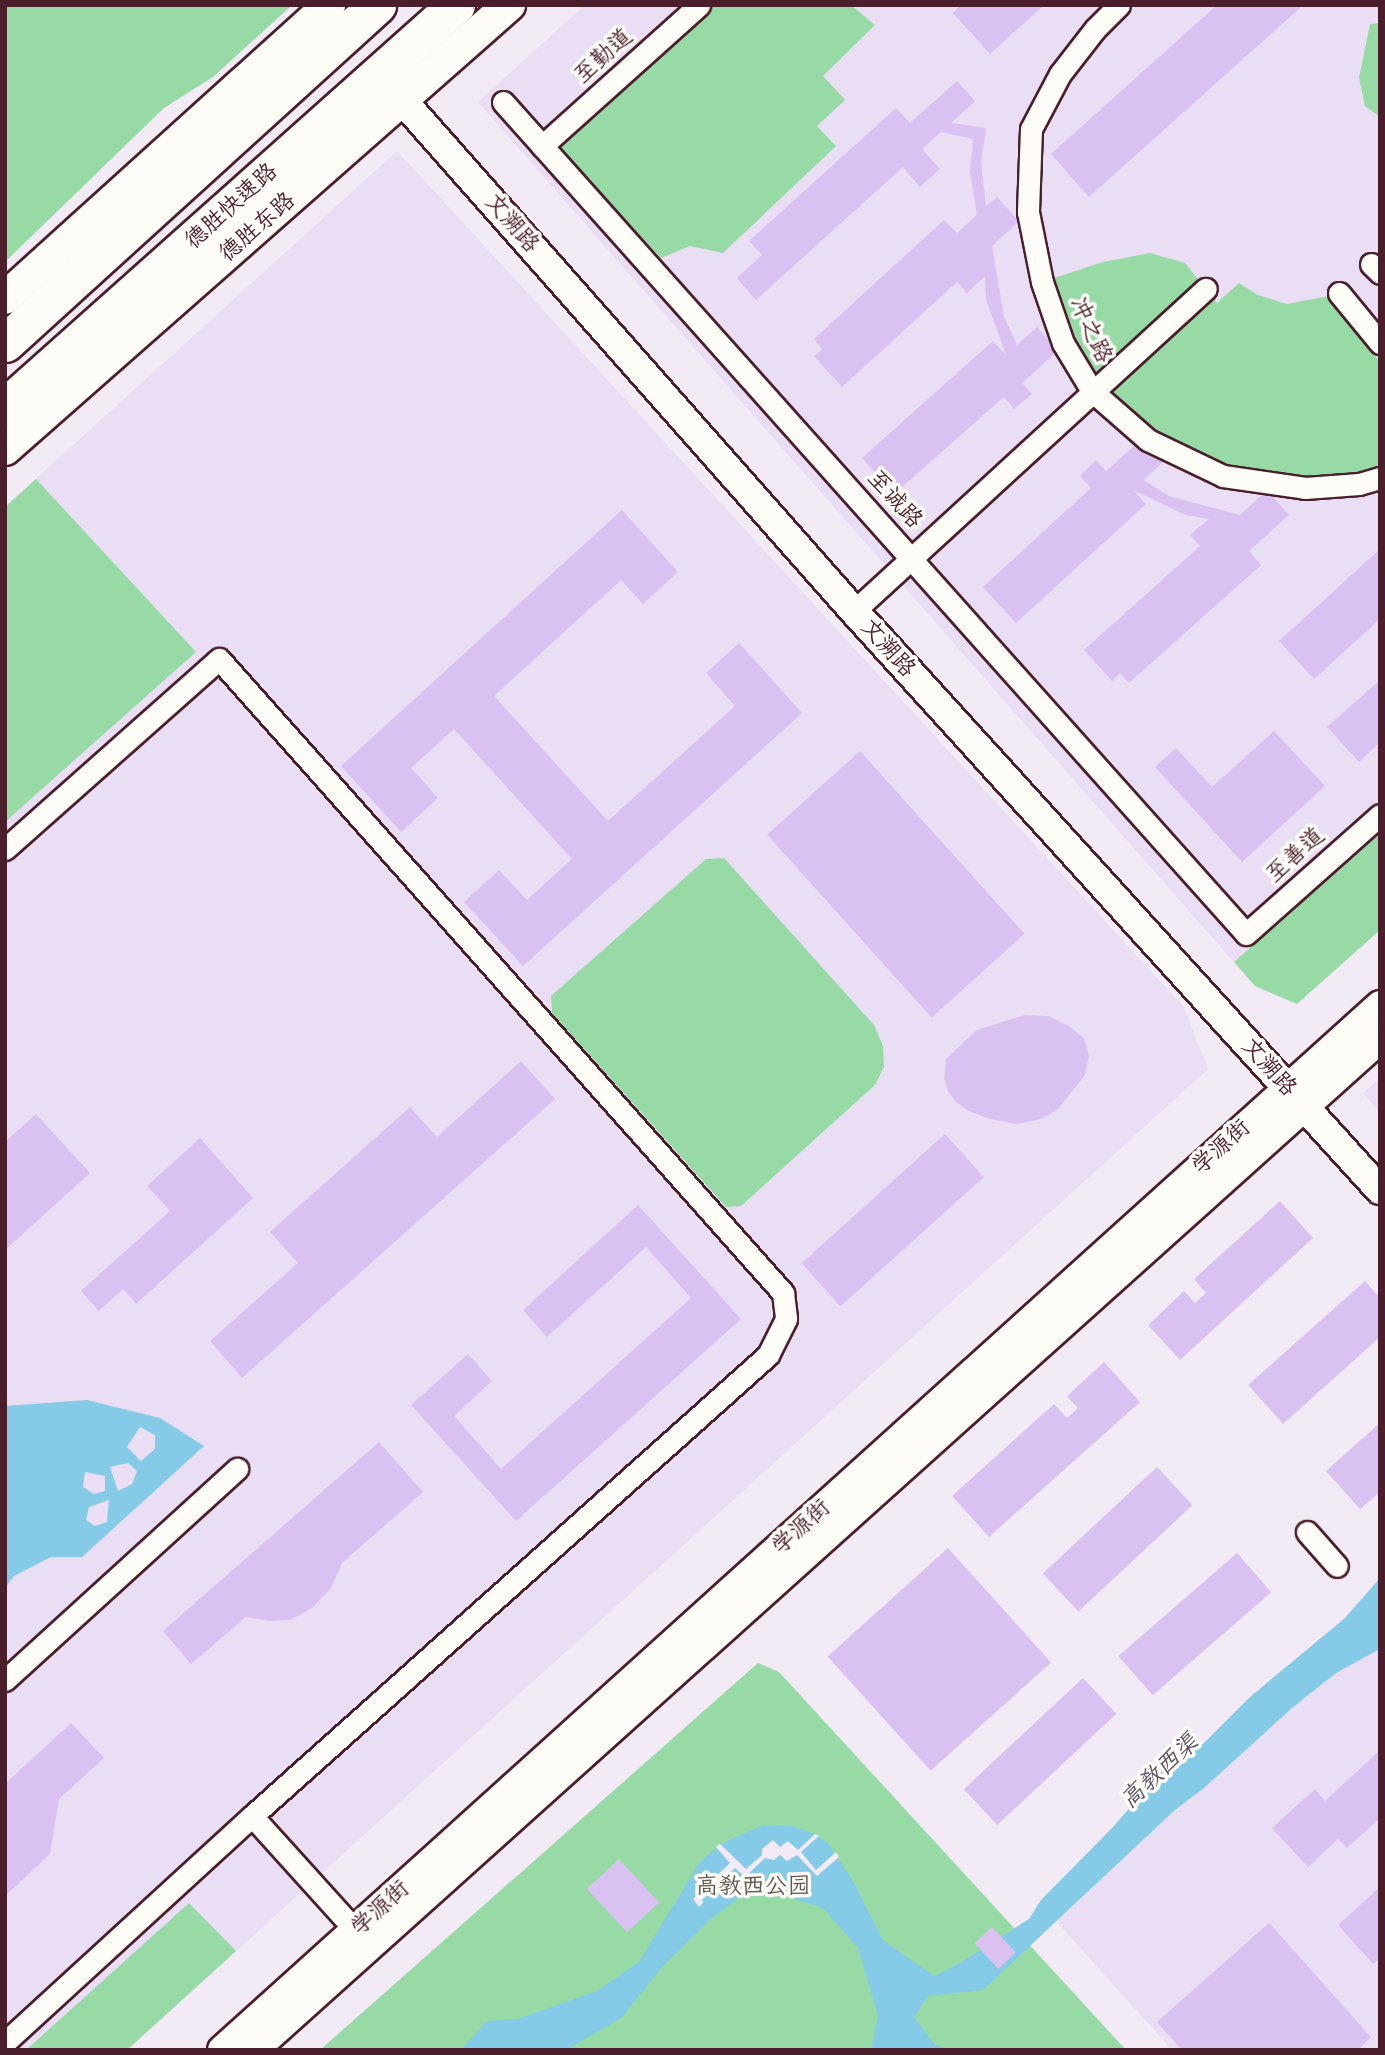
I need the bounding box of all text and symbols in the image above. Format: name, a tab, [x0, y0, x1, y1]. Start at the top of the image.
street label: 至勤道	[568, 23, 638, 89]
street label: 德胜快速路	[179, 157, 283, 255]
street label: 德胜东路	[213, 186, 301, 268]
street label: 文溯路	[479, 188, 545, 258]
street label: 冲之路	[1064, 293, 1118, 367]
street label: 至诚路	[862, 464, 928, 534]
street label: 文溯路	[855, 613, 921, 683]
street label: 至善道	[1260, 822, 1330, 888]
street label: 文溯路	[1236, 1032, 1302, 1102]
street label: 学源街	[1186, 1114, 1256, 1180]
street label: 学源街	[766, 1494, 836, 1560]
water label: 高教西渠	[1115, 1729, 1205, 1815]
park label: 高教西公园	[696, 1872, 810, 1900]
street label: 学源街	[345, 1875, 415, 1941]

